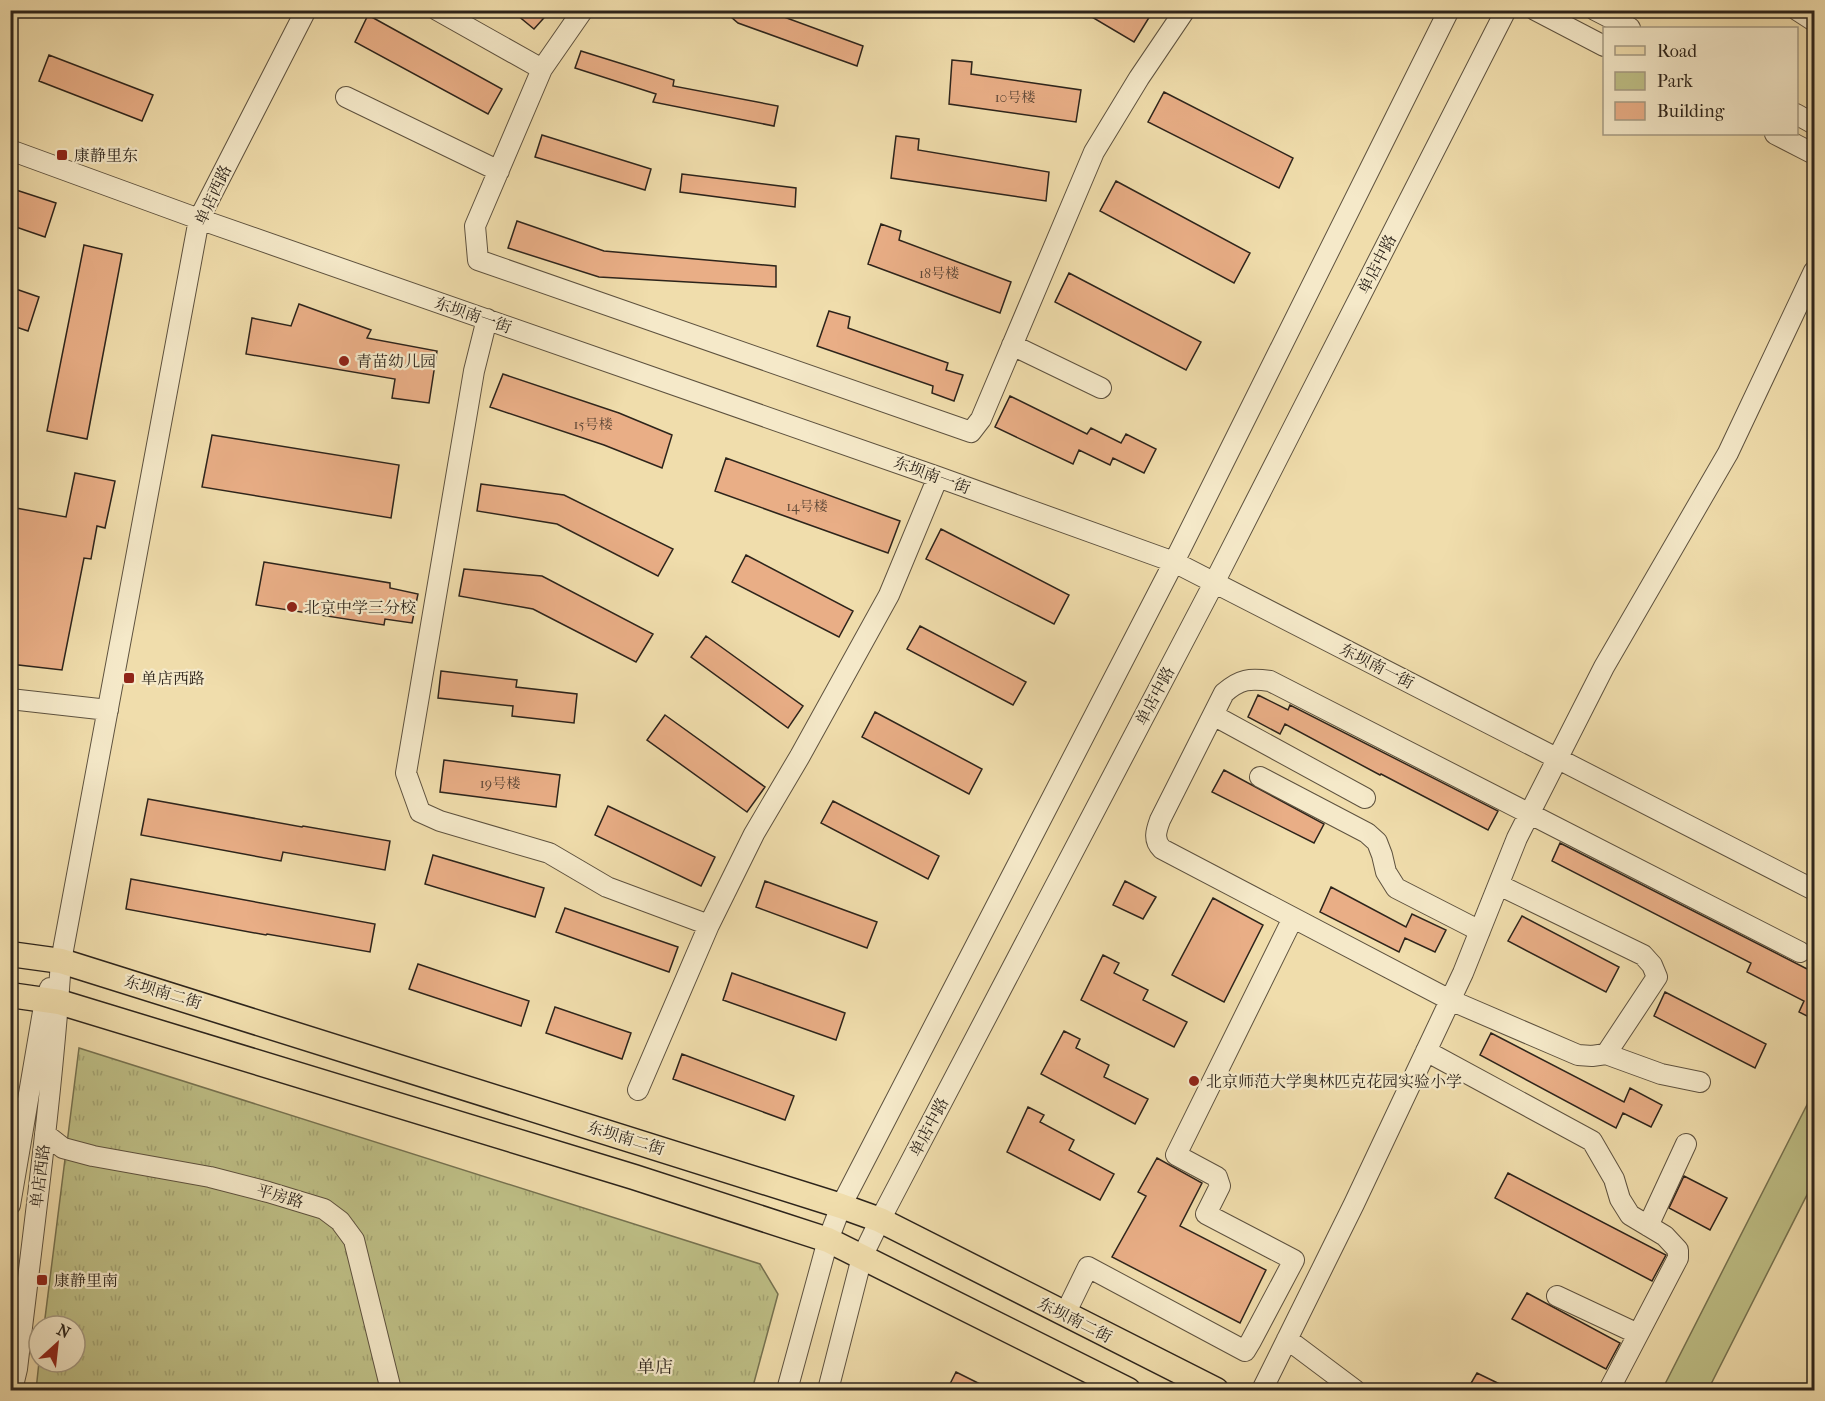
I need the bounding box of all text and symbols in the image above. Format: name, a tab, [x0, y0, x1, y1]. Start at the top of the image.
legend	[1603, 27, 1798, 135]
text: Road	[1657, 41, 1697, 62]
text: Park	[1657, 71, 1694, 92]
house number: 10号楼	[995, 89, 1035, 106]
text: Building	[1657, 101, 1725, 122]
place label: 康静里东	[74, 146, 138, 165]
marker: 康静里东	[55, 148, 69, 162]
street label: 单店西路	[191, 162, 235, 228]
street label: 单店中路	[1354, 231, 1400, 297]
house number: 18号楼	[919, 265, 959, 282]
street label: 东坝南一街	[432, 293, 514, 337]
place label: 青苗幼儿园	[356, 352, 436, 371]
marker: 青苗幼儿园	[337, 354, 351, 368]
house number: 15号楼	[574, 416, 613, 433]
street label: 东坝南一街	[891, 452, 973, 498]
house number: 14号楼	[786, 498, 828, 515]
place label: 北京中学三分校	[304, 598, 416, 617]
marker: 北京中学三分校	[285, 600, 299, 614]
street label: 东坝南一街	[1337, 639, 1417, 693]
street label: 单店中路	[1132, 663, 1178, 729]
place label: 单店西路	[141, 669, 205, 688]
marker: 单店西路	[122, 671, 136, 685]
house number: 19号楼	[480, 775, 520, 792]
street label: 东坝南二街	[122, 971, 204, 1013]
place label: 北京师范大学奥林匹克花园实验小学	[1206, 1072, 1462, 1091]
marker: 北京师范大学奥林匹克花园实验小学	[1187, 1074, 1201, 1088]
street label: 单店中路	[906, 1094, 952, 1160]
street label: 东坝南二街	[585, 1117, 667, 1159]
street label: 单店西路	[27, 1143, 53, 1209]
street label: 平房路	[254, 1180, 306, 1212]
place label: 康静里南	[54, 1271, 118, 1290]
marker: 康静里南	[35, 1273, 49, 1287]
street label: 东坝南二街	[1035, 1293, 1115, 1347]
north arrow	[27, 1314, 87, 1374]
text: N	[54, 1320, 74, 1343]
district label: 单店	[637, 1357, 673, 1378]

